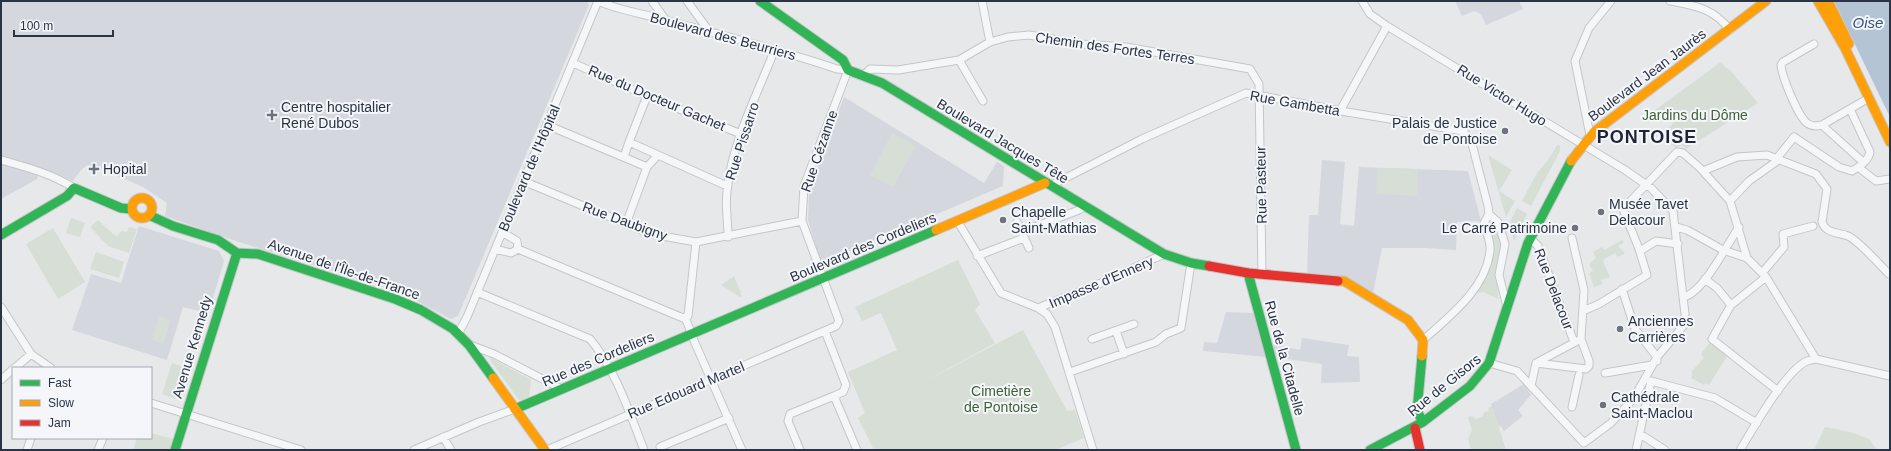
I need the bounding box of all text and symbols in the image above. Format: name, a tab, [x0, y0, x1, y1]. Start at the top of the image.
street label: Boulevard des Beurriers	[648, 9, 798, 63]
scale bar	[14, 12, 113, 38]
water label: Oise	[1853, 14, 1883, 31]
text: 100 m	[20, 19, 53, 33]
street label: Boulevard Jean Jaurès	[1585, 26, 1709, 124]
street label: Chemin des Fortes Terres	[1034, 29, 1196, 67]
street label: Rue Victor Hugo	[1454, 61, 1550, 129]
street label: Rue du Docteur Gachet	[586, 62, 728, 134]
street label: Rue Gambetta	[1249, 87, 1341, 119]
street label: Boulevard Jacques Tête	[934, 95, 1072, 187]
place label: Centre hospitalier René Dubos	[281, 99, 391, 131]
street label: Rue Pissarro	[722, 100, 762, 182]
street label: Boulevard de l'Hôpital	[495, 102, 563, 234]
park label: Jardins du Dôme	[1642, 107, 1748, 123]
street label: Rue Cézanne	[797, 108, 841, 194]
marker: Centre hospitalier René Dubos	[266, 109, 278, 121]
place label: Palais de Justice de Pontoise	[1392, 115, 1497, 147]
marker: Palais de Justice de Pontoise	[1500, 126, 1510, 136]
district label: PONTOISE	[1597, 127, 1697, 147]
street label: Rue Pasteur	[1252, 146, 1270, 224]
place label: Hopital	[103, 161, 147, 177]
marker: Hopital	[88, 163, 100, 175]
place label: Musée Tavet Delacour	[1609, 196, 1688, 228]
street label: Rue Daubigny	[581, 198, 669, 244]
place label: Chapelle Saint-Mathias	[1011, 204, 1097, 236]
marker: Musée Tavet Delacour	[1596, 207, 1606, 217]
street label: Boulevard des Cordeliers	[788, 209, 938, 285]
marker: Chapelle Saint-Mathias	[998, 215, 1008, 225]
place label: Le Carré Patrimoine	[1442, 220, 1567, 236]
marker: Le Carré Patrimoine	[1570, 223, 1580, 233]
street label: Avenue de l'Île-de-France	[266, 235, 422, 303]
street label: Rue Delacour	[1531, 246, 1577, 332]
street label: Impasse d'Ennery	[1046, 253, 1156, 311]
street label: Avenue Kennedy	[169, 294, 215, 400]
street label: Rue de la Citadelle	[1262, 299, 1308, 417]
place label: Anciennes Carrières	[1628, 313, 1693, 345]
marker: Anciennes Carrières	[1615, 324, 1625, 334]
street label: Rue des Cordeliers	[540, 328, 656, 390]
street label: Rue de Gisors	[1404, 351, 1484, 419]
street label: Rue Edouard Martel	[625, 358, 747, 422]
legend	[12, 367, 152, 439]
text: Fast	[48, 376, 72, 390]
park label: Cimetière de Pontoise	[964, 383, 1038, 415]
place label: Cathédrale Saint-Maclou	[1611, 389, 1693, 421]
text: Slow	[48, 396, 74, 410]
marker: Cathédrale Saint-Maclou	[1598, 400, 1608, 410]
text: Jam	[48, 416, 71, 430]

